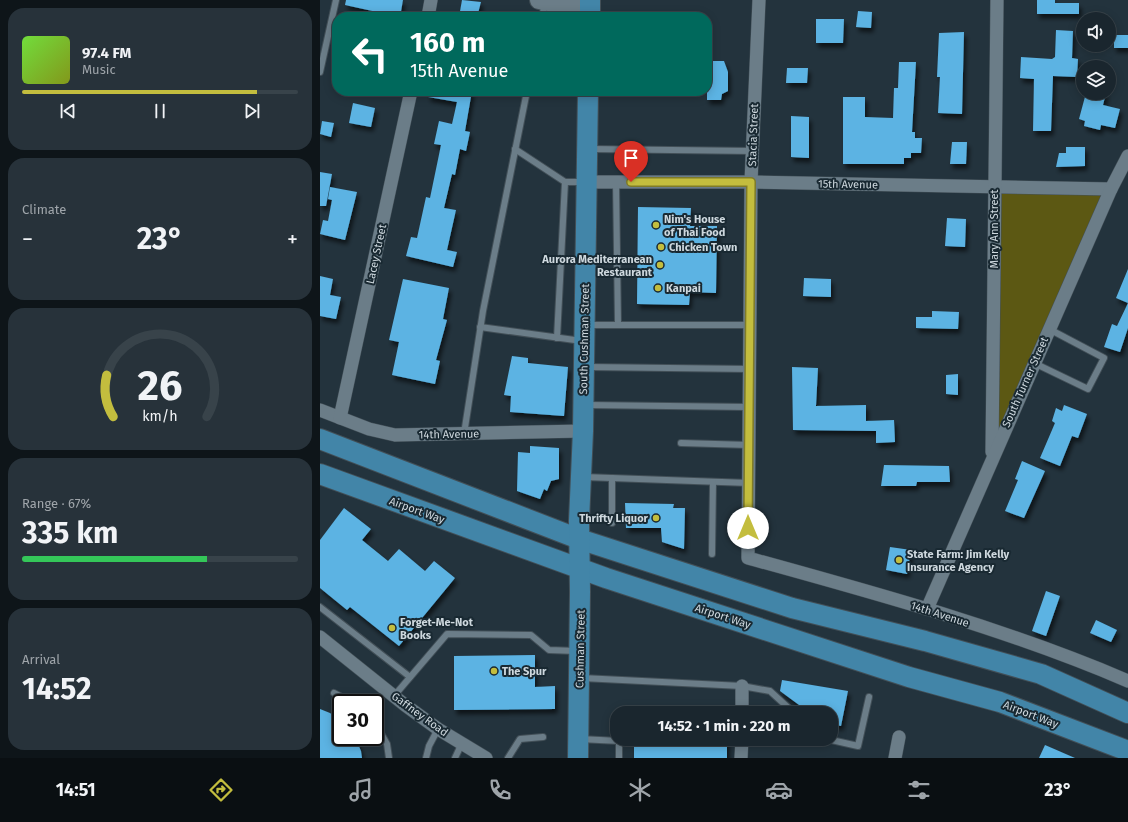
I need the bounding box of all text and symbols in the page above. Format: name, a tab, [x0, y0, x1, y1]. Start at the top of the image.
map controls	[1076, 12, 1116, 100]
button: sound	[1076, 12, 1116, 52]
text: 160 m	[410, 26, 485, 59]
icon: left	[344, 28, 396, 80]
text: 97.4 FM	[82, 44, 131, 62]
text: 15th Avenue	[410, 60, 508, 82]
button: layers	[1076, 60, 1116, 100]
text: Music	[82, 62, 116, 77]
icon: previous	[57, 100, 79, 122]
icon: pause	[149, 100, 171, 122]
icon: next	[241, 100, 263, 122]
street label: Stacia Street	[746, 103, 761, 167]
pin	[614, 141, 648, 182]
icon: arrive	[620, 147, 642, 169]
street label: 15th Avenue	[818, 177, 878, 192]
street label: Mary Ann Street	[988, 189, 1001, 269]
text: Climate	[22, 202, 66, 217]
place label: Nim's House of Thai Food	[664, 213, 725, 239]
marker: Nim's House of Thai Food	[651, 220, 661, 230]
text: 23°	[137, 221, 183, 257]
street label: Lacey Street	[364, 223, 389, 285]
text: −	[22, 226, 33, 253]
text: +	[287, 226, 298, 253]
place label: Chicken Town	[669, 241, 737, 254]
marker: Chicken Town	[656, 242, 666, 252]
place label: Aurora Mediterranean Restaurant	[541, 253, 653, 279]
marker: Aurora Mediterranean Restaurant	[655, 260, 665, 270]
place label: Kanpai	[666, 282, 701, 295]
marker: Kanpai	[653, 283, 663, 293]
street label: South Cushman Street	[577, 284, 592, 394]
street label: South Turner Street	[1000, 335, 1051, 429]
text: 26	[138, 361, 182, 411]
text: km/h	[142, 408, 178, 425]
street label: 14th Avenue	[419, 427, 479, 442]
street label: Airport Way	[387, 494, 447, 527]
text: Range · 67%	[22, 496, 91, 511]
position arrow	[727, 507, 769, 549]
place label: Thrifty Liquor	[579, 512, 649, 525]
marker: Thrifty Liquor	[651, 513, 661, 523]
text: 335 km	[22, 515, 118, 551]
place label: State Farm: Jim Kelly Insurance Agency	[907, 548, 1010, 574]
marker: State Farm: Jim Kelly Insurance Agency	[894, 555, 904, 565]
street label: 14th Avenue	[909, 599, 971, 630]
street label: Airport Way	[693, 601, 753, 632]
street label: Cushman Street	[573, 610, 588, 688]
place label: Forget-Me-Not Books	[400, 616, 474, 642]
marker: Forget-Me-Not Books	[387, 623, 397, 633]
text: Arrival	[22, 652, 60, 667]
place label: The Spur	[502, 665, 547, 678]
marker: The Spur	[489, 666, 499, 676]
text: 14:52	[22, 671, 91, 707]
street label: Gaffney Road	[389, 690, 450, 739]
speed limit sign: 30	[332, 694, 384, 746]
street label: Airport Way	[1002, 698, 1061, 731]
text: 14:52 · 1 min · 220 m	[658, 717, 790, 735]
icon: directions	[207, 776, 235, 804]
icon: music	[347, 776, 375, 804]
icon: phone	[486, 776, 514, 804]
icon: climate	[626, 776, 654, 804]
icon: car	[765, 776, 793, 804]
icon: filters	[905, 776, 933, 804]
text: 14:51	[56, 779, 96, 801]
text: 23°	[1044, 779, 1072, 801]

